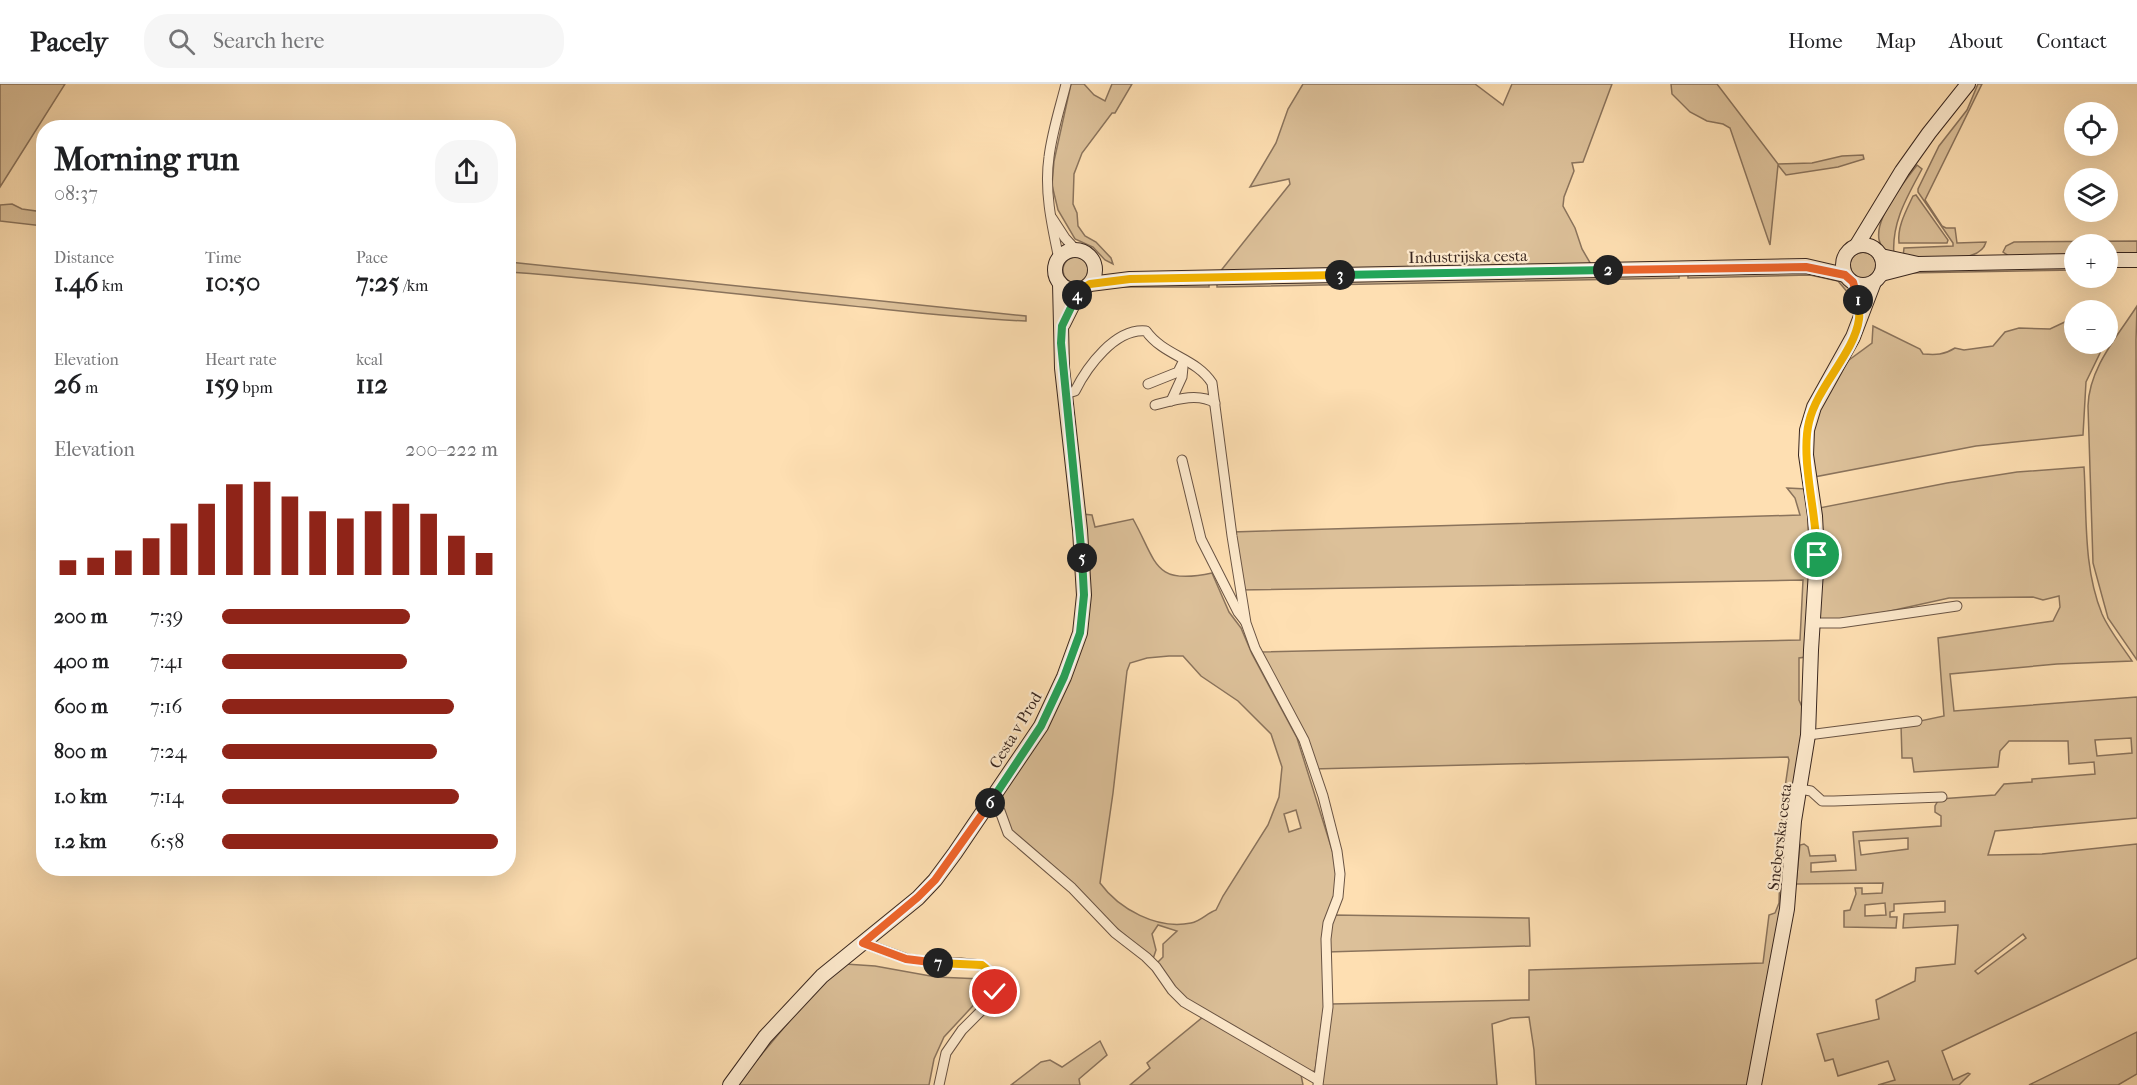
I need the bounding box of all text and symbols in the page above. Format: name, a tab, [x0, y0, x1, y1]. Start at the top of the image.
search box	[144, 14, 564, 68]
text: Pacely	[30, 25, 108, 58]
icon: search	[165, 25, 198, 58]
text: Search here	[213, 28, 324, 54]
text: Home	[1788, 29, 1843, 53]
text: Map	[1876, 29, 1916, 53]
text: About	[1949, 29, 2003, 53]
text: Contact	[2036, 29, 2107, 53]
map controls	[2064, 102, 2118, 354]
button: locate	[2064, 102, 2118, 156]
text: Morning run	[54, 140, 239, 179]
button: share	[435, 140, 498, 203]
button: layers	[2064, 168, 2118, 222]
text: 08:37	[54, 182, 98, 205]
button: +	[2064, 234, 2118, 288]
street label: Industrijska cesta	[1408, 246, 1528, 267]
text: Distance	[54, 248, 114, 267]
text: Time	[205, 248, 241, 267]
text: Pace	[356, 248, 388, 267]
pin: 2	[1593, 255, 1623, 285]
pin: 3	[1325, 260, 1355, 290]
text: 2	[1604, 260, 1612, 279]
text: 3	[1337, 265, 1343, 284]
text: 1.46	[54, 267, 98, 298]
text: 10:50	[205, 267, 260, 298]
text: 7:25	[356, 267, 399, 298]
text: km	[98, 276, 123, 295]
text: /km	[399, 276, 428, 295]
pin: 4	[1062, 280, 1092, 310]
text: 4	[1072, 285, 1082, 304]
pin: 1	[1843, 285, 1873, 315]
text: 1	[1855, 290, 1861, 309]
button: −	[2064, 300, 2118, 354]
text: Elevation	[54, 350, 119, 369]
text: Heart rate	[205, 350, 277, 369]
text: kcal	[356, 350, 383, 369]
text: 26	[54, 369, 81, 400]
text: 159	[205, 369, 239, 400]
text: 112	[356, 369, 388, 400]
text: m	[81, 378, 98, 397]
text: bpm	[239, 378, 273, 397]
text: Elevation	[54, 438, 135, 461]
text: 200–222 m	[405, 438, 498, 461]
pin	[1791, 529, 1842, 580]
icon: arrive	[1800, 538, 1833, 571]
pin: 5	[1067, 543, 1097, 573]
text: 5	[1079, 548, 1085, 567]
text: 200 m	[54, 605, 107, 628]
text: 7:39	[150, 605, 183, 628]
text: 400 m	[54, 650, 109, 673]
text: 7:41	[150, 650, 183, 673]
street label: Cesta v Prod	[985, 688, 1046, 772]
text: 600 m	[54, 695, 108, 718]
text: 7:16	[150, 695, 182, 718]
text: 800 m	[54, 740, 107, 763]
text: 7:24	[150, 740, 187, 763]
street label: Sneberska cesta	[1764, 782, 1796, 891]
text: 1.0 km	[54, 785, 107, 808]
text: 7:14	[150, 785, 183, 808]
pin: 6	[975, 788, 1005, 818]
text: 6	[986, 793, 994, 812]
text: 1.2 km	[54, 830, 107, 853]
text: 6:58	[150, 830, 184, 853]
pin: 7	[923, 948, 953, 978]
text: 7	[934, 953, 942, 972]
pin	[969, 966, 1020, 1017]
icon: check	[978, 975, 1011, 1008]

